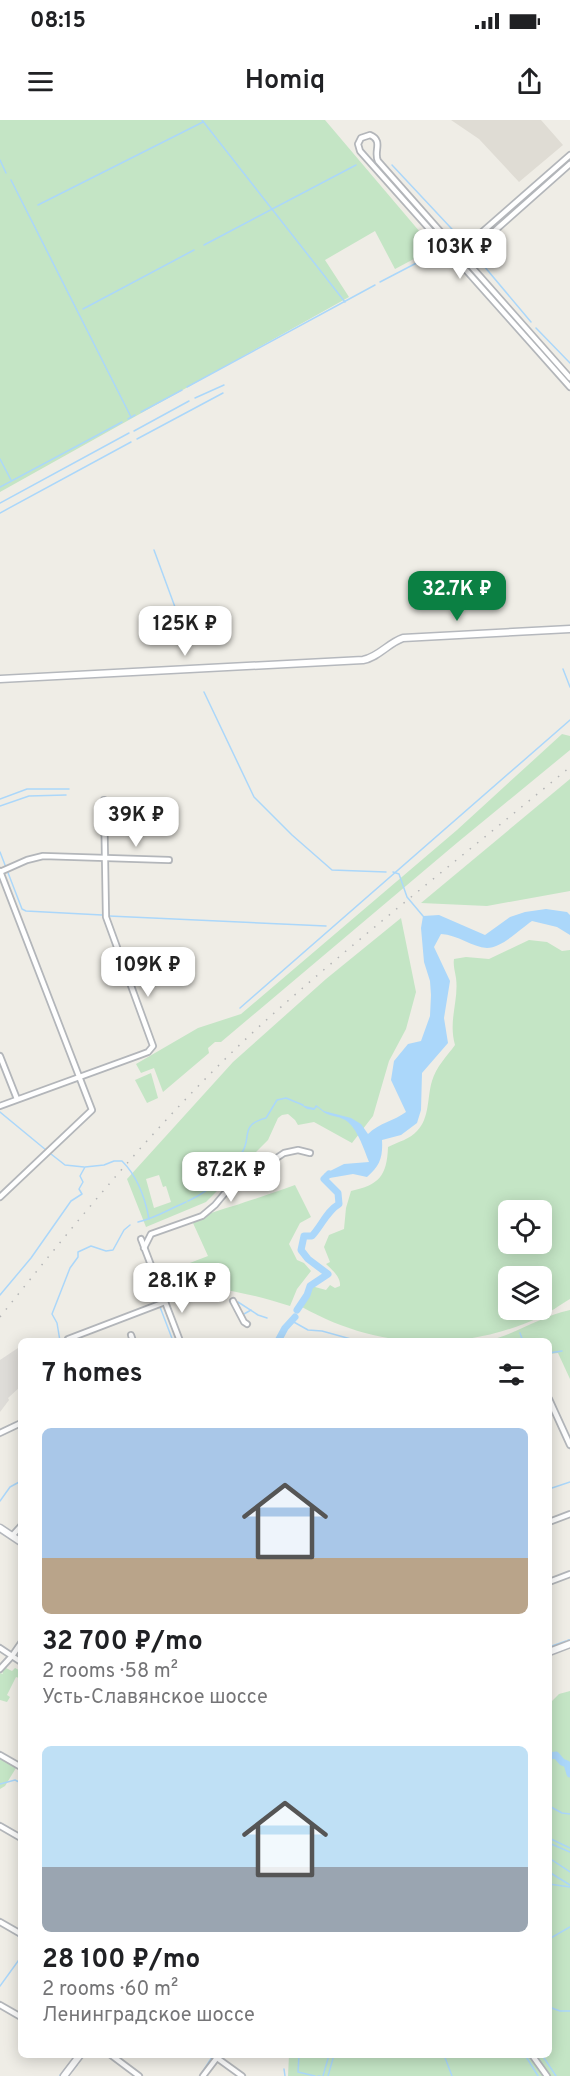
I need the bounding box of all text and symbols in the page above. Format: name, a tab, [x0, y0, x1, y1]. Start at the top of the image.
text: 08:15	[30, 8, 86, 35]
text: Homiq	[245, 64, 325, 98]
icon: menu	[24, 65, 57, 98]
icon: share	[513, 65, 546, 98]
pin: 103K ₽	[411, 229, 509, 280]
text: 103K ₽	[427, 235, 493, 261]
pin: 32.7K ₽	[402, 571, 512, 622]
text: 32.7K ₽	[422, 577, 492, 603]
pin: 125K ₽	[136, 606, 234, 657]
text: 125K ₽	[153, 612, 217, 638]
pin: 39K ₽	[94, 797, 178, 848]
text: 39K ₽	[108, 803, 164, 829]
pin: 109K ₽	[99, 947, 197, 998]
text: 109K ₽	[115, 953, 181, 979]
pin: 87.2K ₽	[176, 1152, 286, 1203]
text: 87.2K ₽	[196, 1158, 266, 1184]
map controls	[498, 1200, 552, 1320]
button: locate	[498, 1200, 552, 1254]
pin: 28.1K ₽	[127, 1263, 237, 1314]
button: layers	[498, 1266, 552, 1320]
text: 28.1K ₽	[147, 1269, 217, 1295]
text: 7 homes	[42, 1358, 142, 1391]
icon: filters	[495, 1358, 528, 1391]
icon: home	[231, 1467, 339, 1575]
text: 32 700 ₽/mo	[42, 1626, 203, 1659]
text: 2 rooms · 58 m²	[42, 1659, 178, 1685]
text: Усть-Славянское шоссе	[42, 1685, 268, 1711]
icon: home	[231, 1785, 339, 1893]
text: 28 100 ₽/mo	[42, 1944, 200, 1977]
text: 2 rooms · 60 m²	[42, 1977, 178, 2003]
text: Ленинградское шоссе	[42, 2003, 255, 2029]

